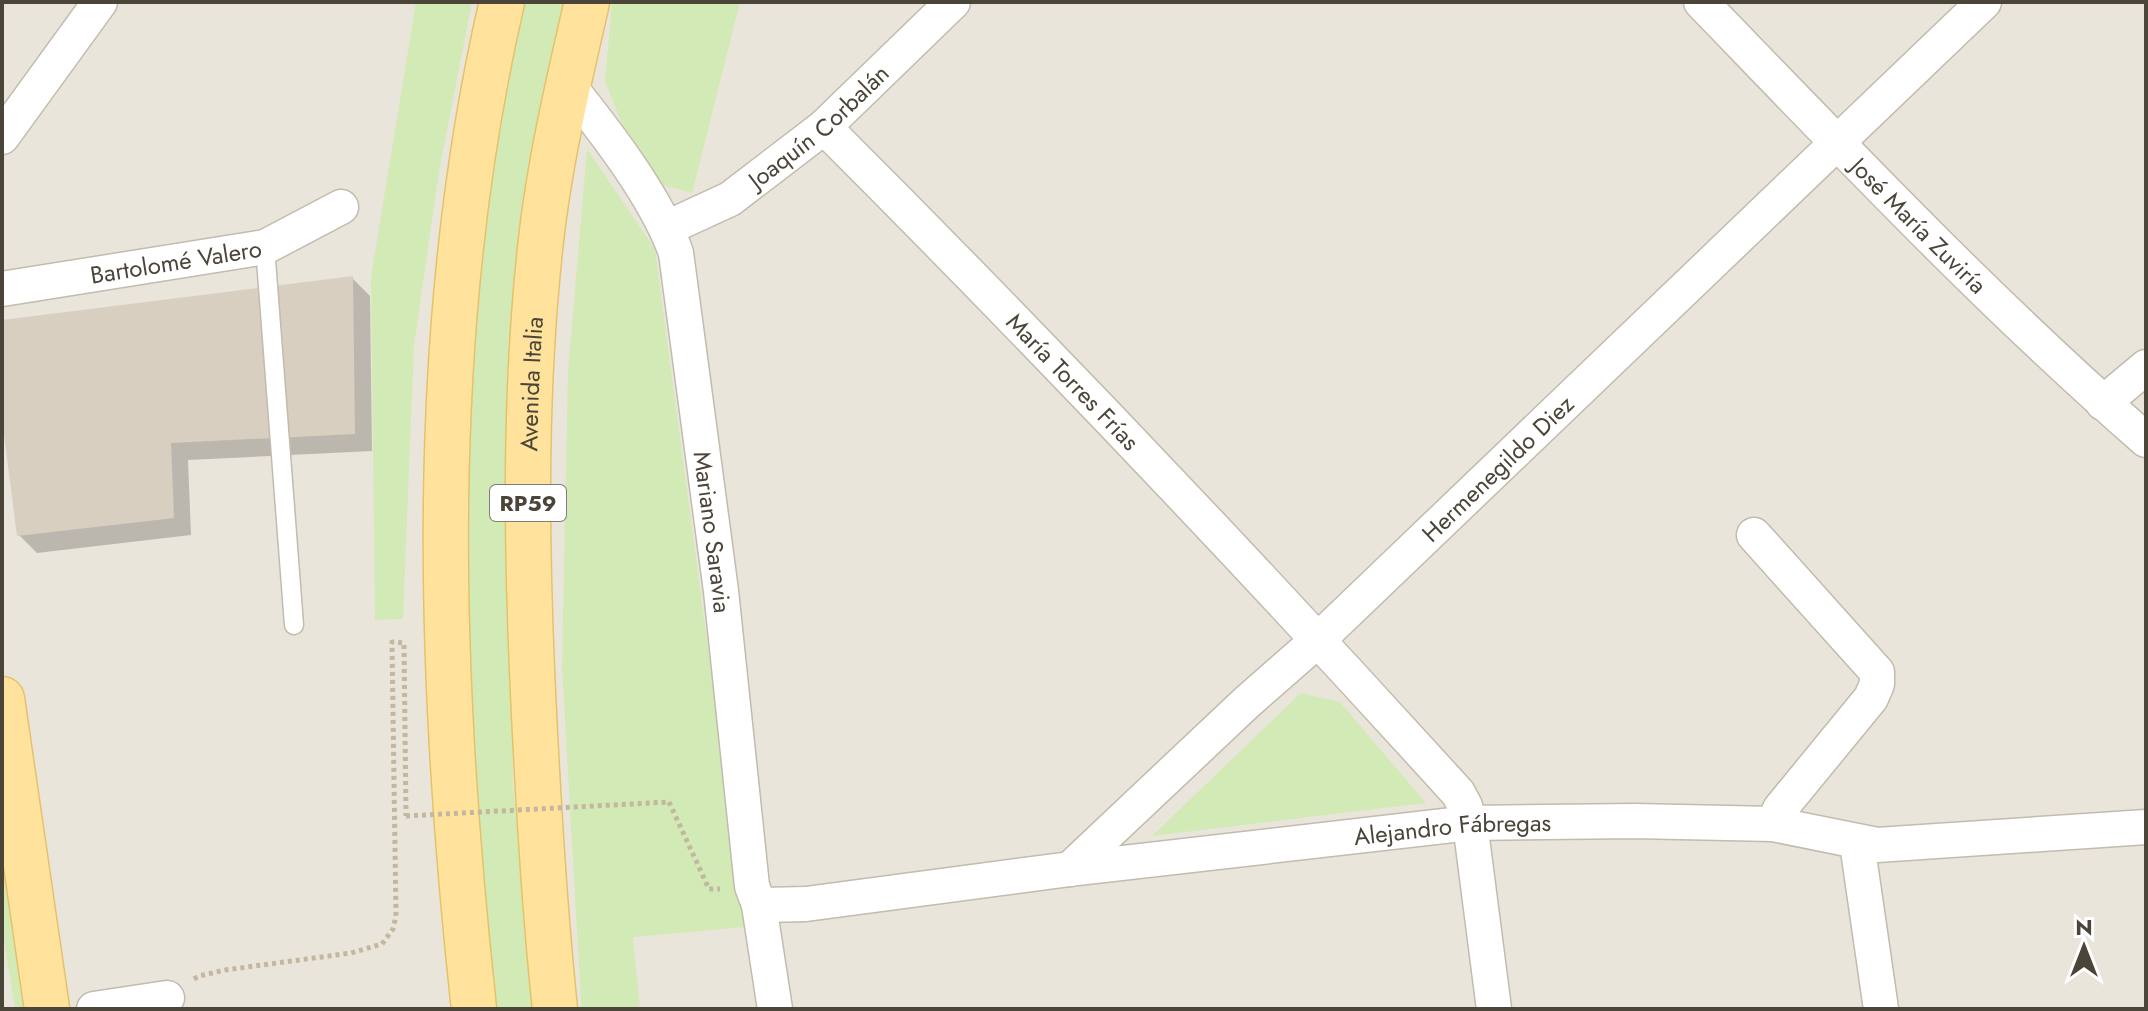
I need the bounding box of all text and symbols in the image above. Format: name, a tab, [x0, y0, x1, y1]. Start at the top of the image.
street label: Joaquín Corbalán	[738, 56, 897, 198]
street label: José María Zuviría	[1841, 147, 1995, 301]
street label: Bartolomé Valero	[88, 230, 264, 292]
street label: María Torres Frías	[999, 305, 1148, 458]
street label: Avenida Italia	[511, 315, 551, 452]
street label: Hermenegildo Diez	[1413, 387, 1581, 550]
street label: Mariano Saravia	[685, 449, 741, 615]
road number: RP59	[490, 485, 566, 521]
street label: Alejandro Fábregas	[1352, 805, 1551, 854]
north arrow	[2044, 907, 2124, 987]
text: N	[2075, 911, 2093, 943]

